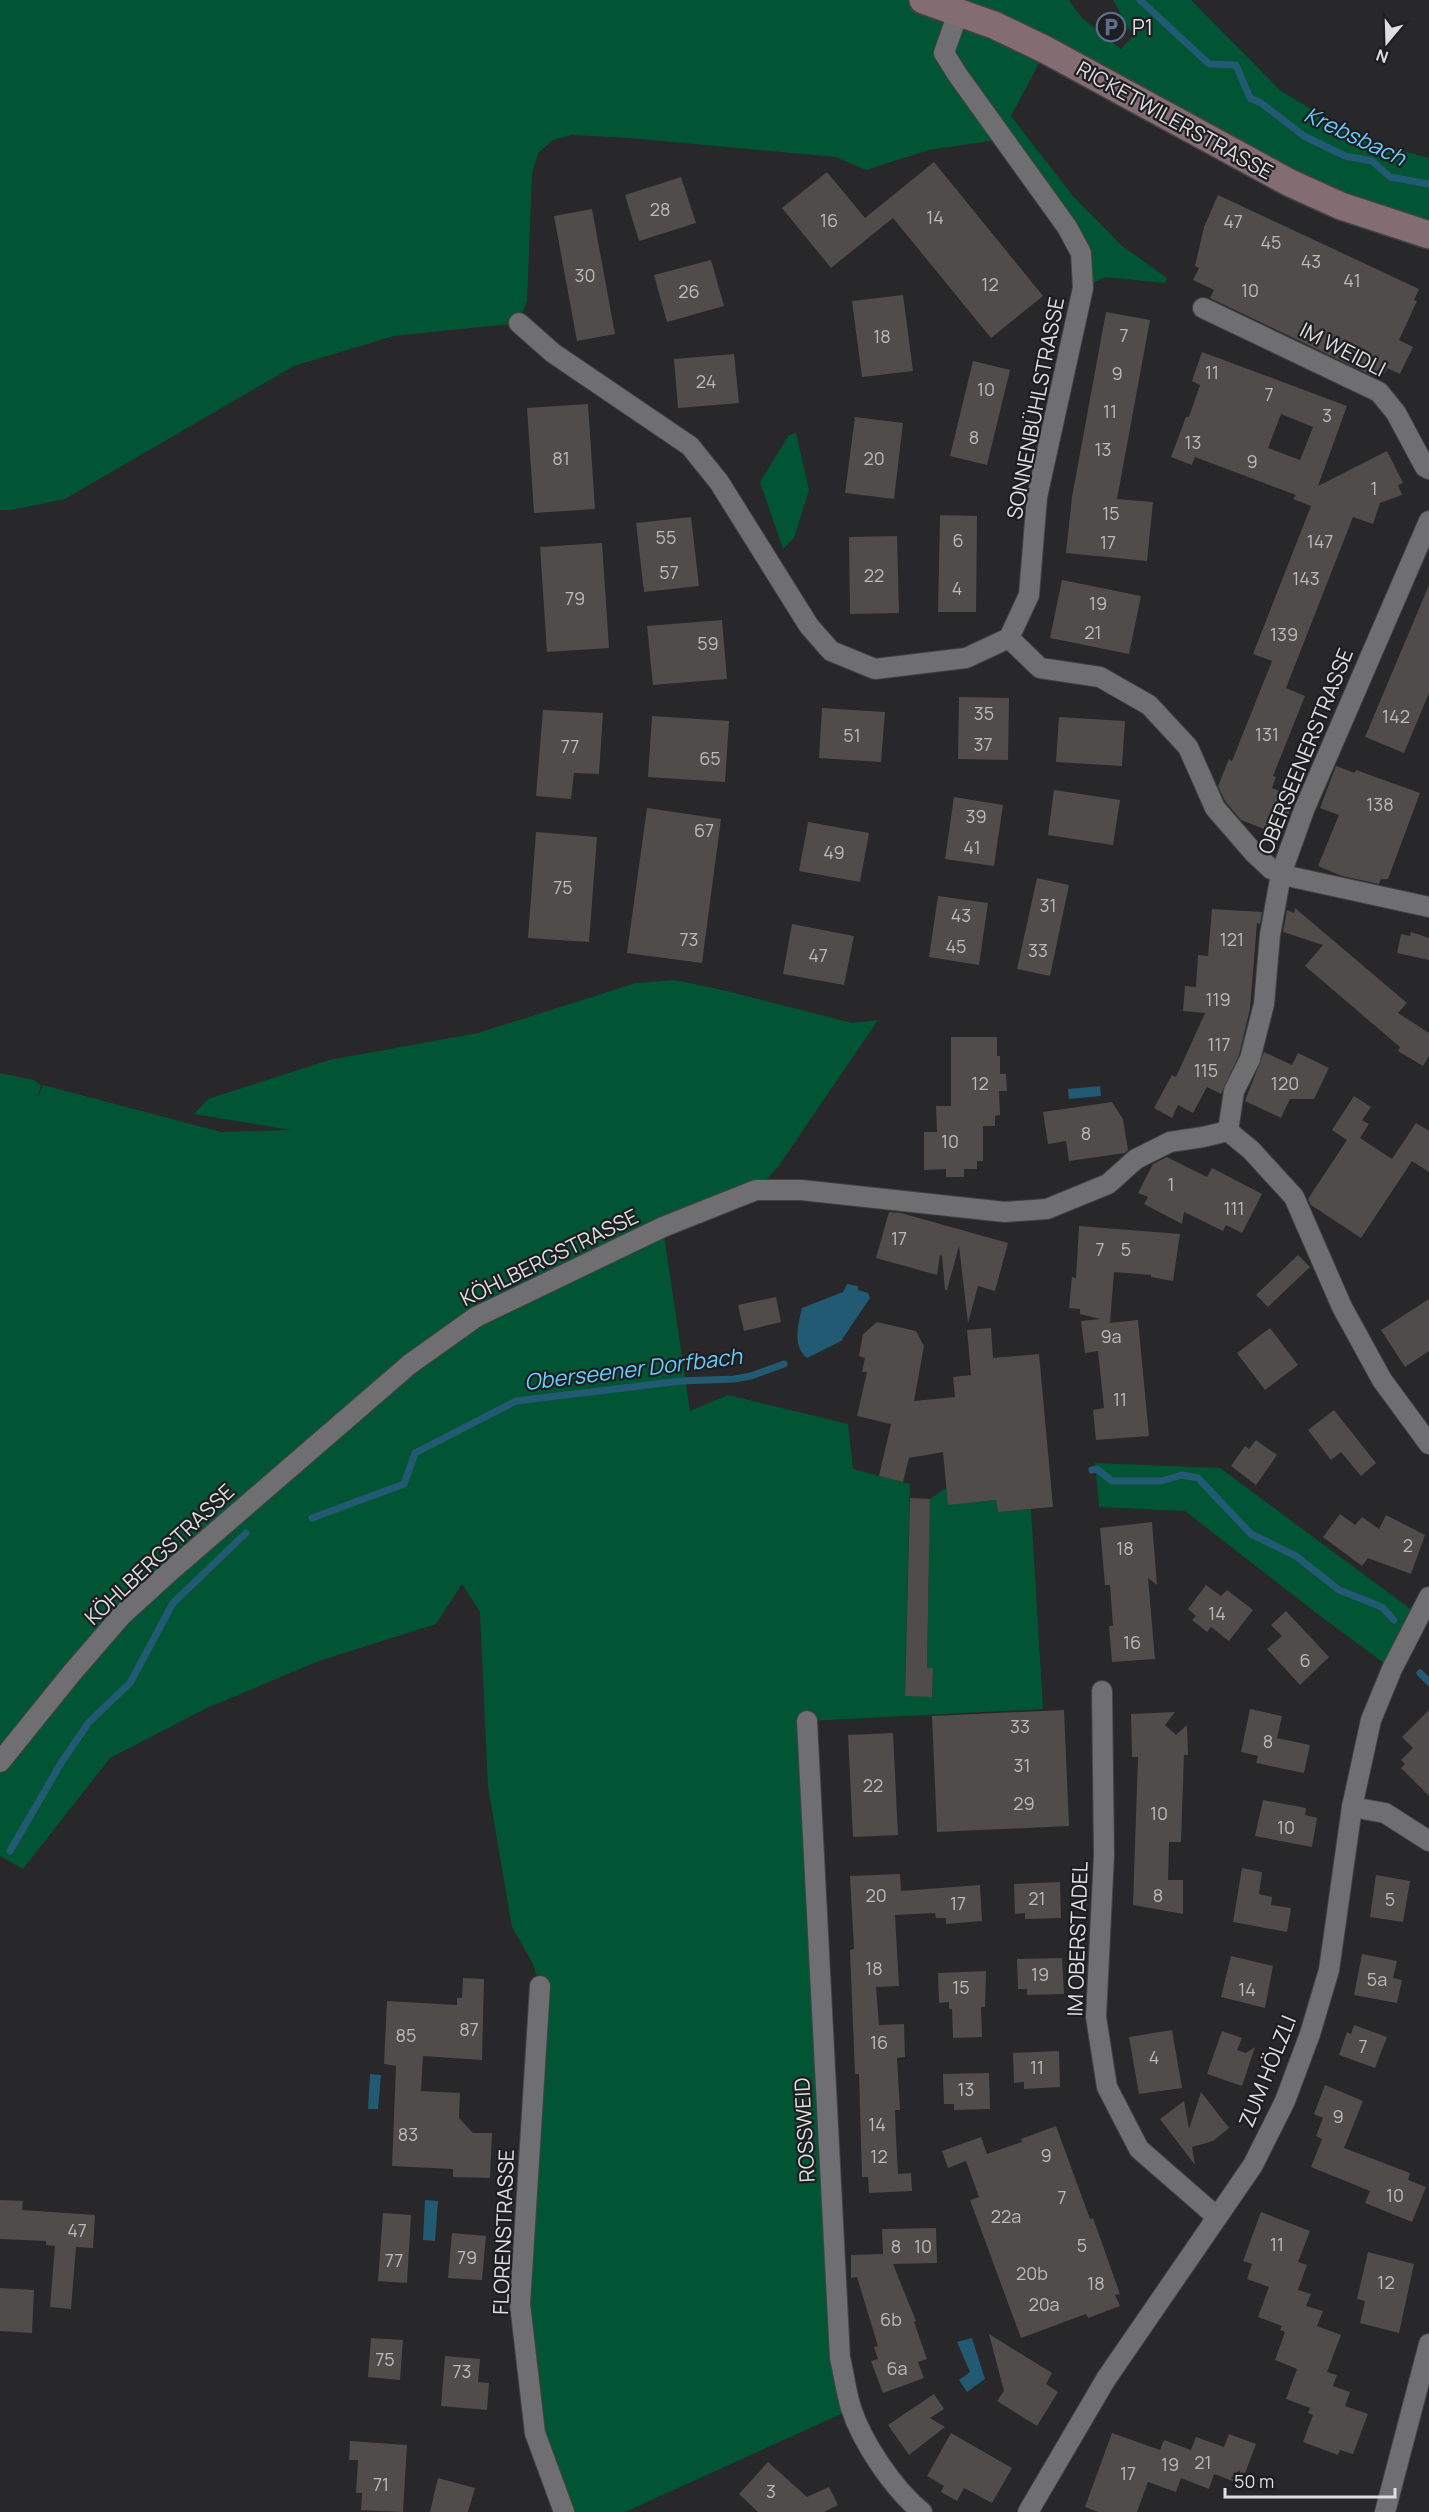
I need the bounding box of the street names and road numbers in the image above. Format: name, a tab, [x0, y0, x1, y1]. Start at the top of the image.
street label: RICKETWILERSTRASSE	[1072, 54, 1278, 186]
street label: SONNENBÜHLSTRASSE	[1000, 295, 1070, 521]
street label: IM WEIDLI	[1295, 315, 1391, 383]
street label: OBERSEENERSTRASSE	[1251, 644, 1359, 858]
street label: KÖHLBERGSTRASSE	[455, 1202, 643, 1312]
street label: KÖHLBERGSTRASSE	[78, 1477, 240, 1631]
street label: IM OBERSTADEL	[1060, 1861, 1094, 2017]
street label: ZUM HÖLZLI	[1232, 2011, 1302, 2131]
street label: ROSSWEID	[787, 2077, 821, 2183]
street label: FLORENSTRASSE	[486, 2149, 520, 2315]

